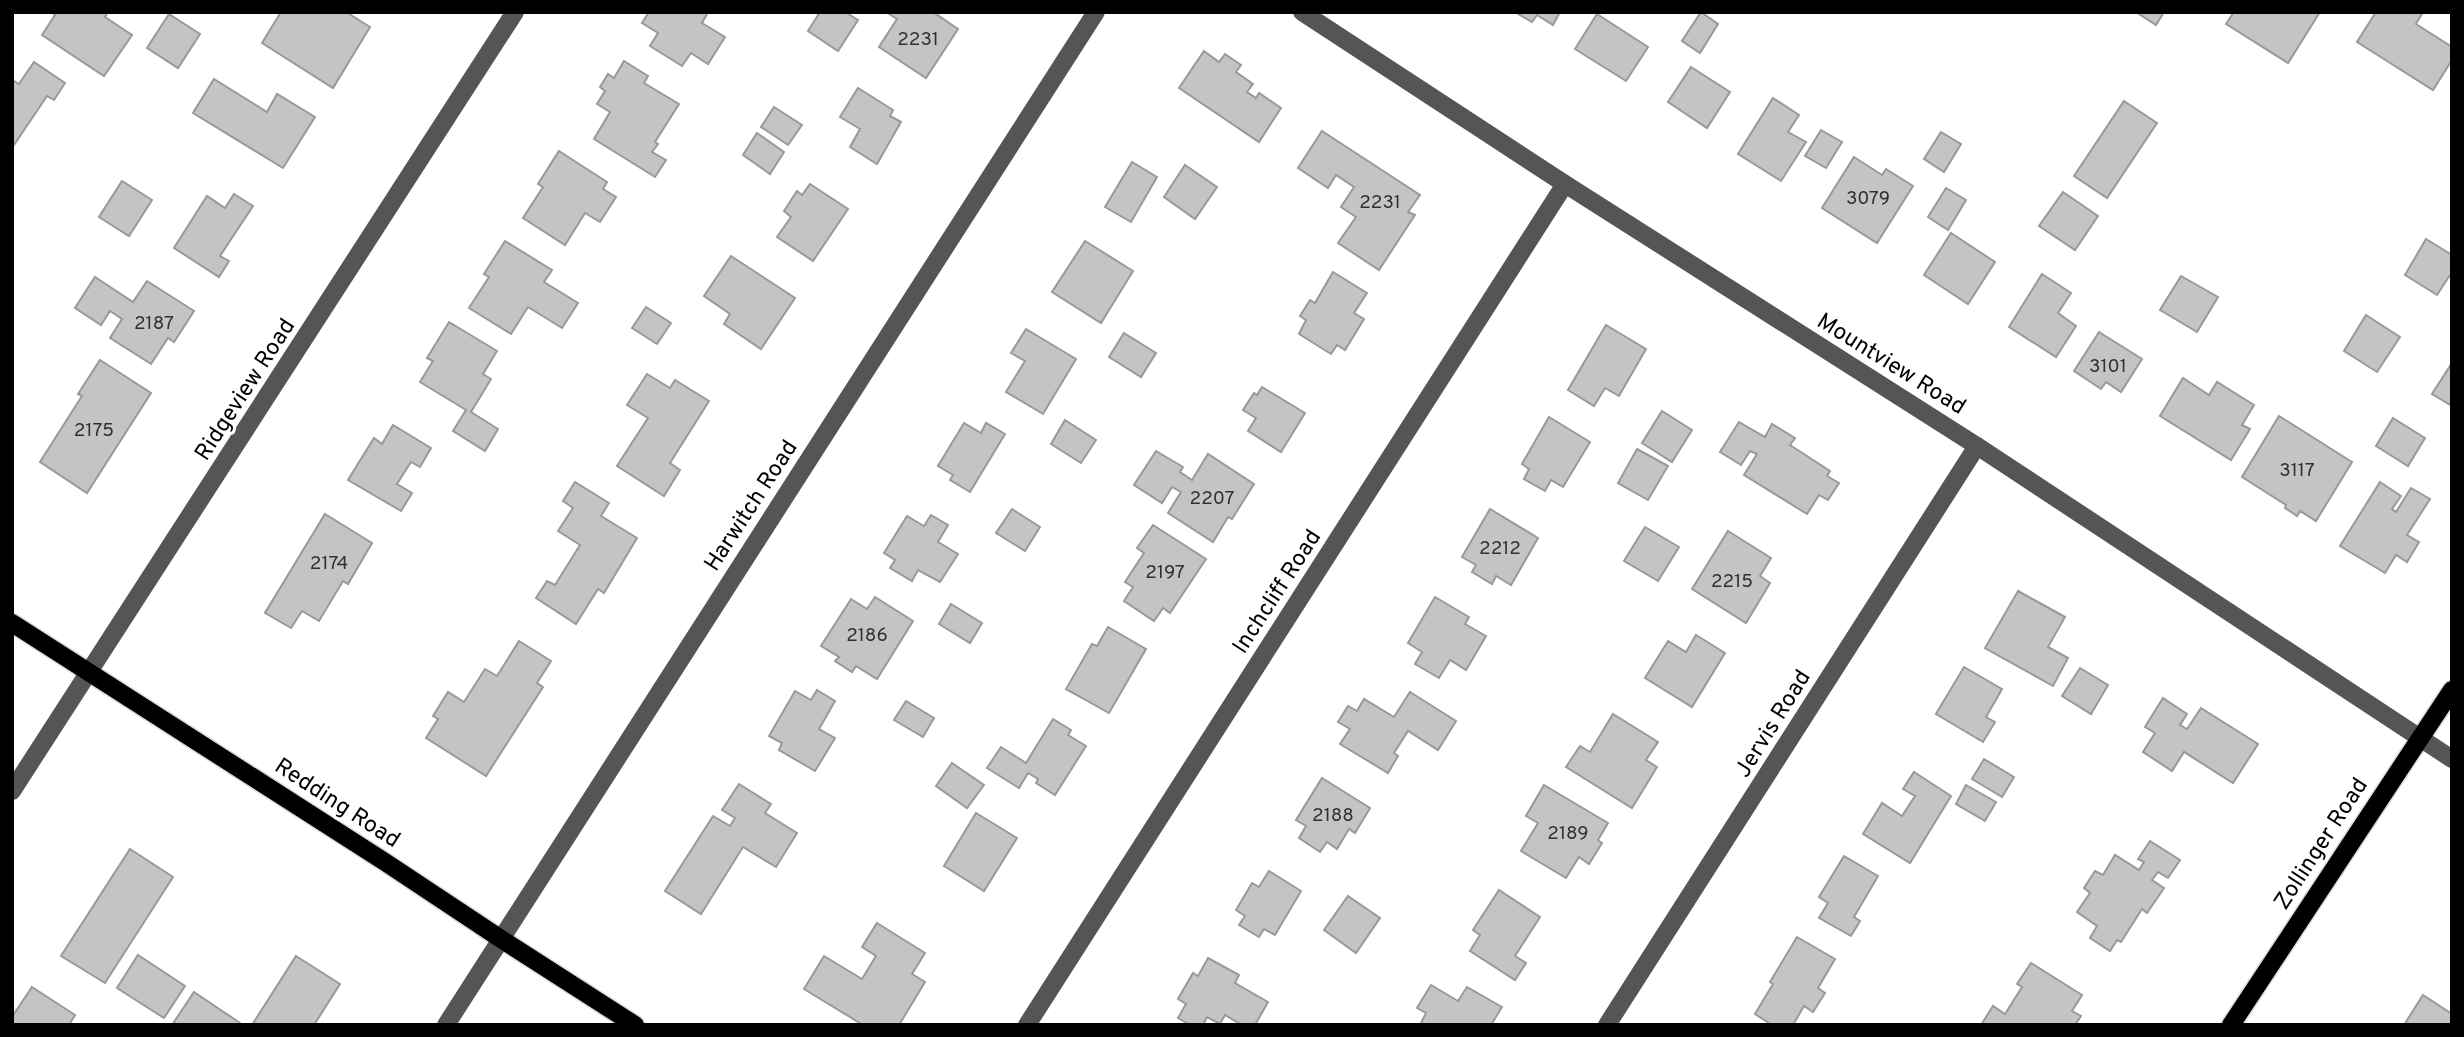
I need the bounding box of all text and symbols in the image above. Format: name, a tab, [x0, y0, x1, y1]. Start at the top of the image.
house number: 2231	[897, 28, 939, 52]
house number: 3079	[1846, 187, 1890, 211]
house number: 2231	[1359, 191, 1401, 215]
street label: Mountview Road	[1811, 308, 1971, 423]
house number: 2187	[134, 312, 174, 336]
street label: Ridgeview Road	[189, 314, 303, 467]
house number: 3101	[2089, 355, 2127, 379]
house number: 2175	[74, 419, 114, 443]
street label: Harwitch Road	[699, 435, 805, 577]
house number: 3117	[2279, 459, 2315, 483]
house number: 2207	[1190, 487, 1234, 511]
street label: Inchcliff Road	[1227, 525, 1329, 660]
house number: 2212	[1479, 537, 1521, 561]
house number: 2174	[310, 552, 348, 576]
house number: 2197	[1145, 561, 1185, 585]
house number: 2215	[1711, 570, 1753, 594]
house number: 2186	[846, 624, 888, 648]
street label: Jervis Road	[1730, 665, 1819, 783]
street label: Redding Road	[268, 753, 405, 855]
street label: Zollinger Road	[2269, 773, 2376, 916]
house number: 2188	[1312, 804, 1354, 828]
house number: 2189	[1547, 822, 1589, 846]

